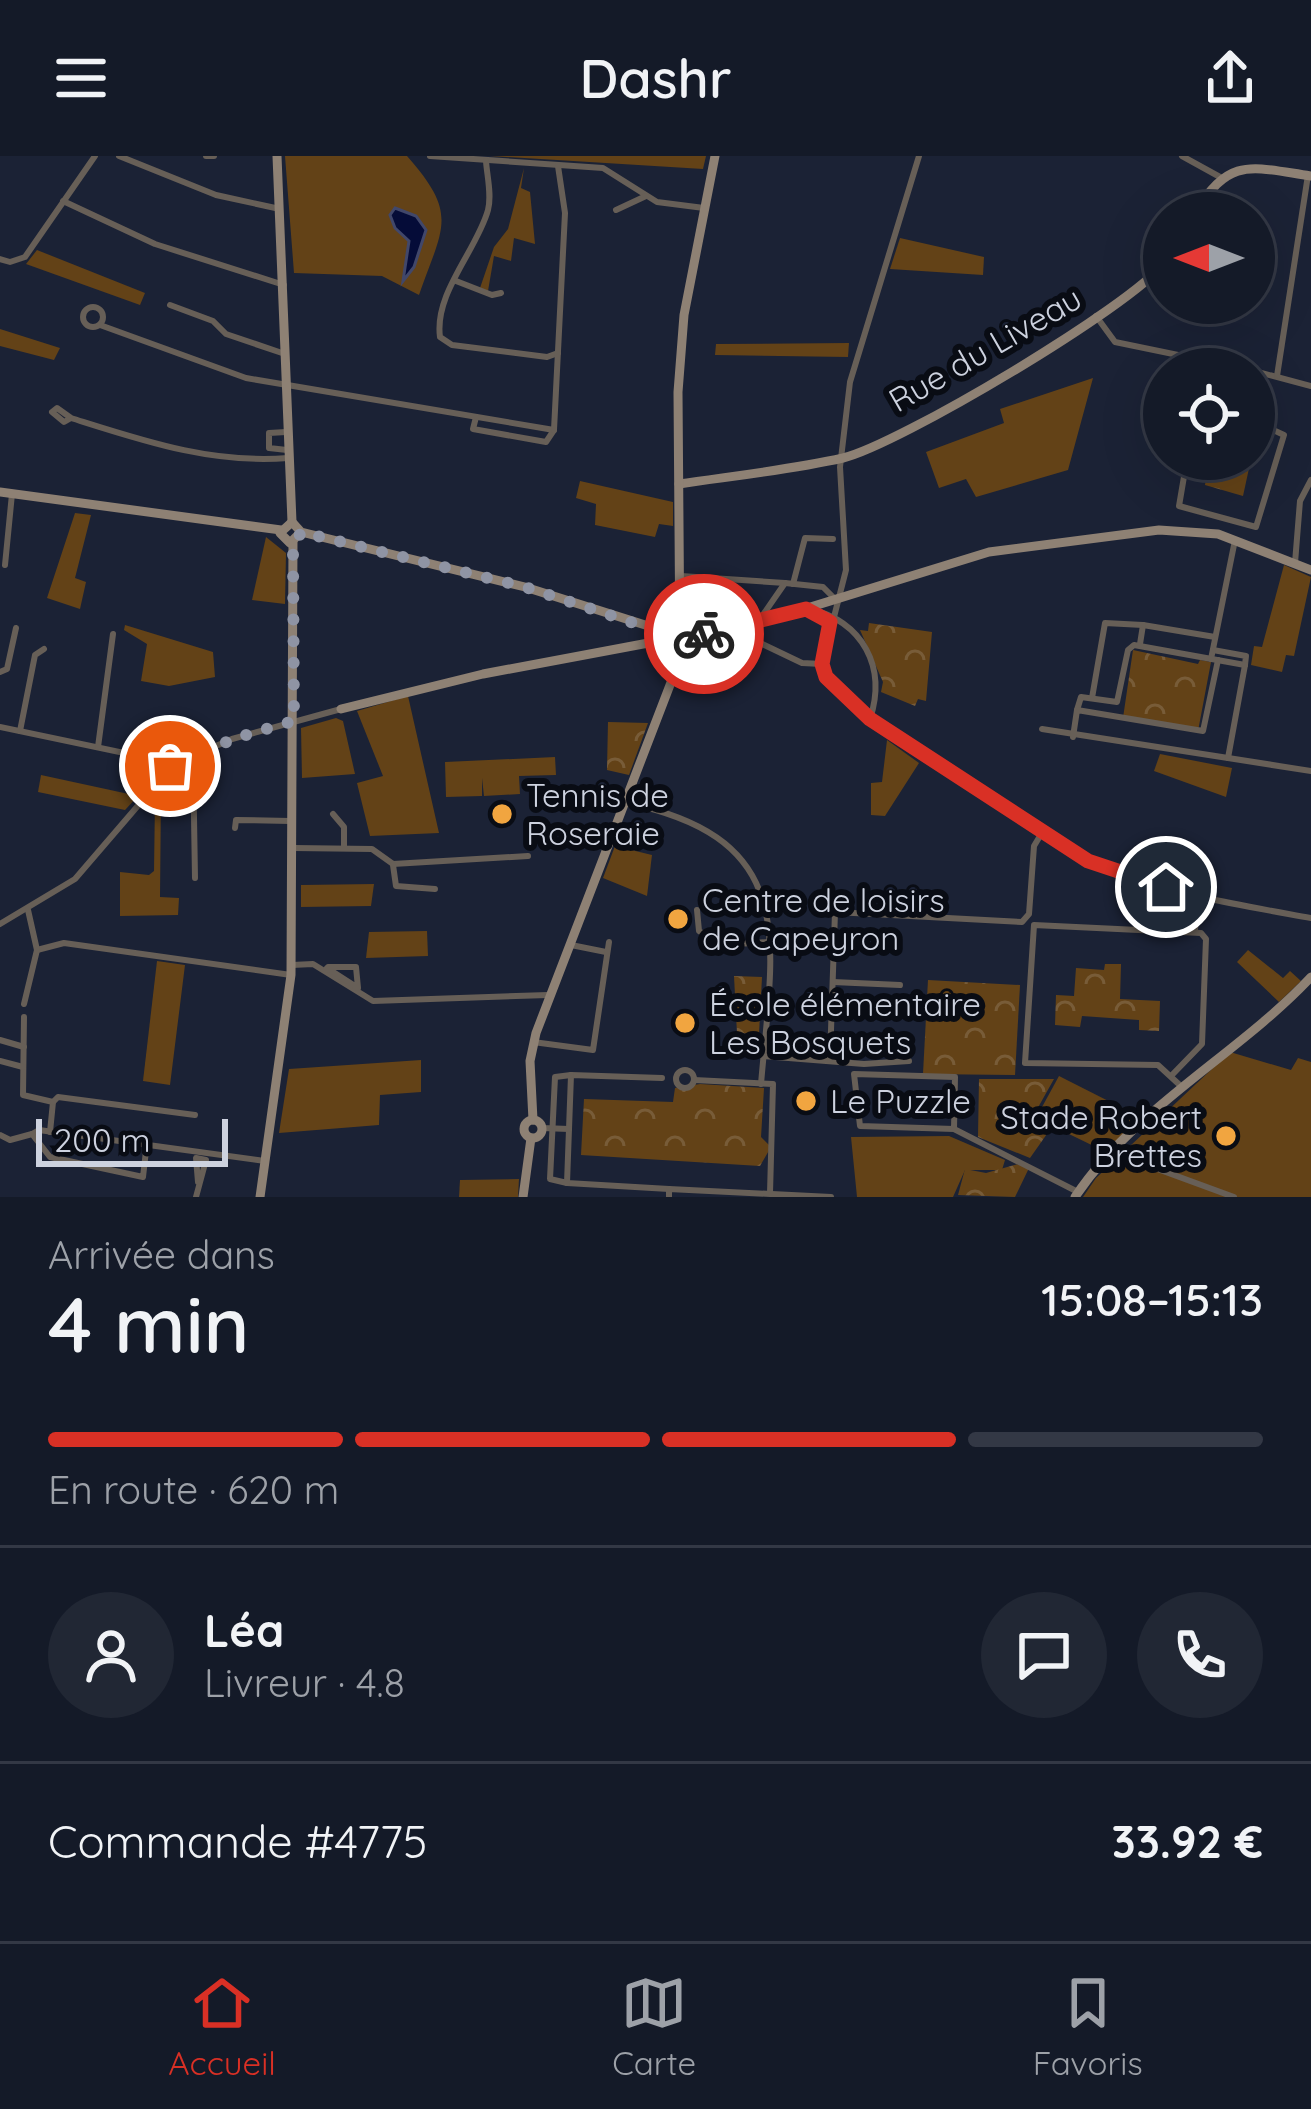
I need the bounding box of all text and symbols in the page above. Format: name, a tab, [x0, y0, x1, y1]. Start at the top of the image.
text: Dashr	[580, 44, 731, 112]
icon: menu	[48, 45, 114, 111]
icon: share	[1197, 45, 1263, 111]
north arrow	[1143, 192, 1275, 324]
map controls	[1143, 192, 1275, 480]
street label: Rue du Liveau	[881, 277, 1088, 420]
button: locate	[1143, 348, 1275, 480]
courier	[644, 574, 764, 694]
icon: bike	[671, 601, 737, 667]
pin	[119, 715, 221, 817]
icon: bag	[137, 733, 203, 799]
place label: Tennis de Roseraie	[526, 774, 669, 853]
marker: Tennis de Roseraie	[489, 801, 515, 827]
pin	[1115, 836, 1217, 938]
icon: home	[1133, 854, 1199, 920]
place label: Centre de loisirs de Capeyron	[702, 879, 945, 958]
marker: Centre de loisirs de Capeyron	[665, 906, 691, 932]
place label: École élémentaire Les Bosquets	[709, 983, 981, 1062]
marker: École élémentaire Les Bosquets	[672, 1010, 698, 1036]
place label: Le Puzzle	[830, 1080, 971, 1121]
marker: Le Puzzle	[793, 1088, 819, 1114]
place label: Stade Robert Brettes	[1000, 1096, 1202, 1175]
scale bar	[36, 1113, 228, 1166]
text: 200 m	[54, 1119, 151, 1160]
marker: Stade Robert Brettes	[1213, 1123, 1239, 1149]
text: Arrivée dans	[48, 1230, 275, 1279]
text: 15:08–15:13	[1041, 1271, 1263, 1327]
text: 4 min	[48, 1275, 250, 1373]
text: En route · 620 m	[48, 1465, 339, 1514]
button: person	[48, 1592, 174, 1718]
button: chat	[981, 1592, 1107, 1718]
button: phone	[1137, 1592, 1263, 1718]
text: Léa	[204, 1602, 284, 1658]
text: Livreur · 4.8	[204, 1658, 405, 1707]
text: Commande #4775	[48, 1813, 427, 1869]
text: 33.92 €	[1111, 1813, 1263, 1869]
tab: Accueil	[168, 1970, 276, 2083]
tab: Carte	[612, 1970, 696, 2083]
tab: Favoris	[1033, 1970, 1143, 2083]

